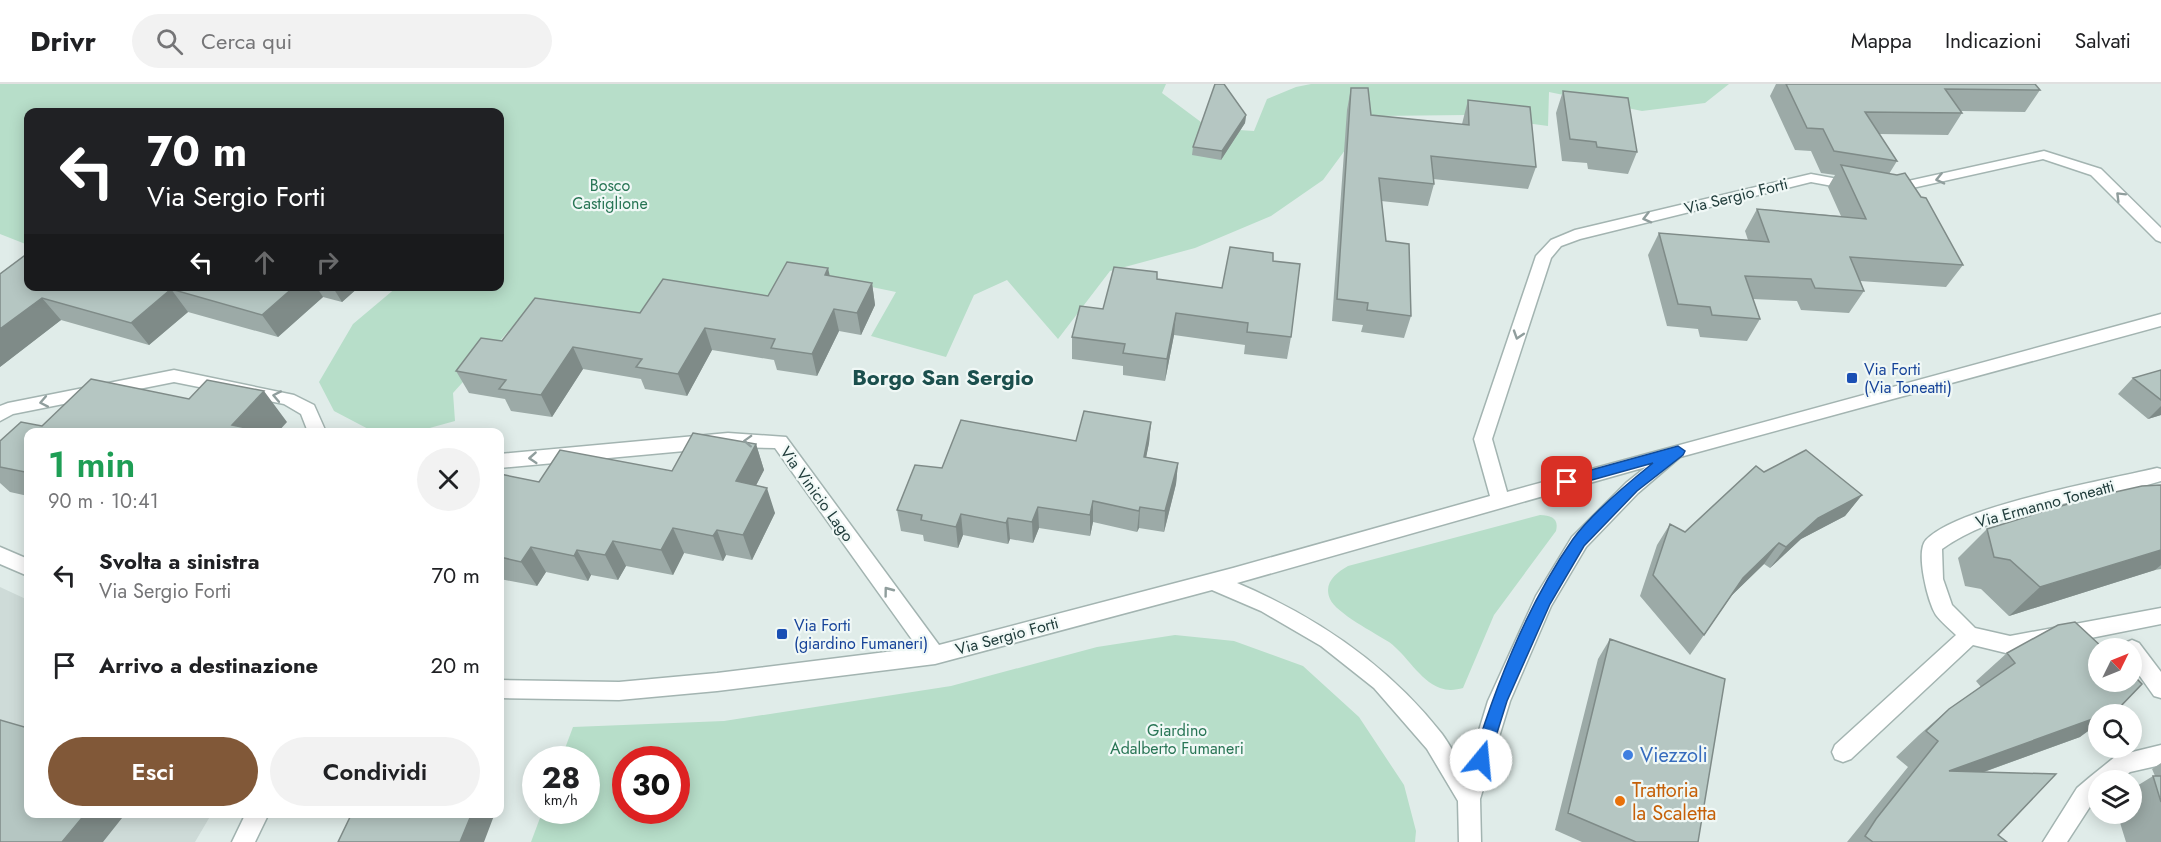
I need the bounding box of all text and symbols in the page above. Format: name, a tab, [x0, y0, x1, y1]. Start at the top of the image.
search box	[132, 14, 552, 68]
text: Drivr	[30, 21, 96, 62]
icon: search	[153, 25, 186, 58]
text: Cerca qui	[201, 25, 292, 57]
text: Mappa	[1851, 26, 1912, 56]
text: Indicazioni	[1945, 26, 2042, 56]
text: Salvati	[2075, 26, 2131, 56]
text: 70 m	[147, 121, 247, 182]
icon: left	[48, 132, 126, 210]
one-way arrow	[1935, 171, 1945, 184]
street label: Via Sergio Forti	[1682, 172, 1790, 220]
park label: Bosco Castiglione	[572, 174, 648, 215]
text: Via Sergio Forti	[147, 177, 326, 216]
one-way arrow	[2116, 192, 2127, 203]
one-way arrow	[1642, 210, 1652, 223]
icon: left	[185, 246, 218, 279]
icon: ahead	[248, 246, 281, 279]
icon: right	[311, 246, 344, 279]
one-way arrow	[1513, 329, 1525, 340]
place label: Via Forti (Via Toneatti)	[1864, 358, 1952, 399]
district label: Borgo San Sergio	[852, 361, 1034, 393]
marker: Via Forti (Via Toneatti)	[1845, 371, 1859, 385]
one-way arrow	[272, 390, 282, 403]
one-way arrow	[39, 395, 49, 408]
one-way arrow	[744, 435, 753, 447]
text: 1 min	[48, 438, 135, 490]
street label: Via Vinicio Lago	[775, 442, 860, 547]
button: close	[417, 448, 480, 511]
one-way arrow	[529, 452, 538, 465]
pin	[1541, 456, 1592, 507]
icon: arrive	[1550, 465, 1583, 498]
street label: Via Ermanno Toneatti	[1973, 474, 2117, 534]
text: 90 m · 10:41	[48, 487, 159, 516]
text: Svolta a sinistra	[99, 545, 260, 577]
icon: left	[48, 559, 81, 592]
text: 70 m	[431, 559, 480, 591]
text: Via Sergio Forti	[99, 577, 232, 606]
one-way arrow	[885, 587, 896, 598]
street label: Via Sergio Forti	[953, 611, 1061, 661]
place label: Via Forti (giardino Fumaneri)	[794, 614, 928, 655]
marker: Via Forti (giardino Fumaneri)	[775, 627, 789, 641]
north arrow	[2088, 638, 2142, 692]
map controls	[2088, 638, 2142, 824]
icon: arrive	[48, 649, 81, 682]
text: Arrivo a destinazione	[99, 649, 318, 681]
text: 20 m	[431, 649, 480, 681]
button: search	[2088, 704, 2142, 758]
park label: Giardino Adalberto Fumaneri	[1110, 719, 1244, 760]
position arrow	[1449, 728, 1513, 792]
button: Esci	[48, 737, 258, 806]
button: Condividi	[270, 737, 480, 806]
place label: Viezzoli	[1640, 741, 1708, 770]
speed limit sign: 30	[612, 746, 690, 824]
marker: Viezzoli	[1621, 748, 1635, 762]
text: 28	[542, 756, 580, 799]
button: layers	[2088, 770, 2142, 824]
place label: Trattoria la Scaletta	[1632, 776, 1716, 828]
text: km/h	[544, 789, 578, 811]
marker: Trattoria la Scaletta	[1613, 794, 1627, 808]

